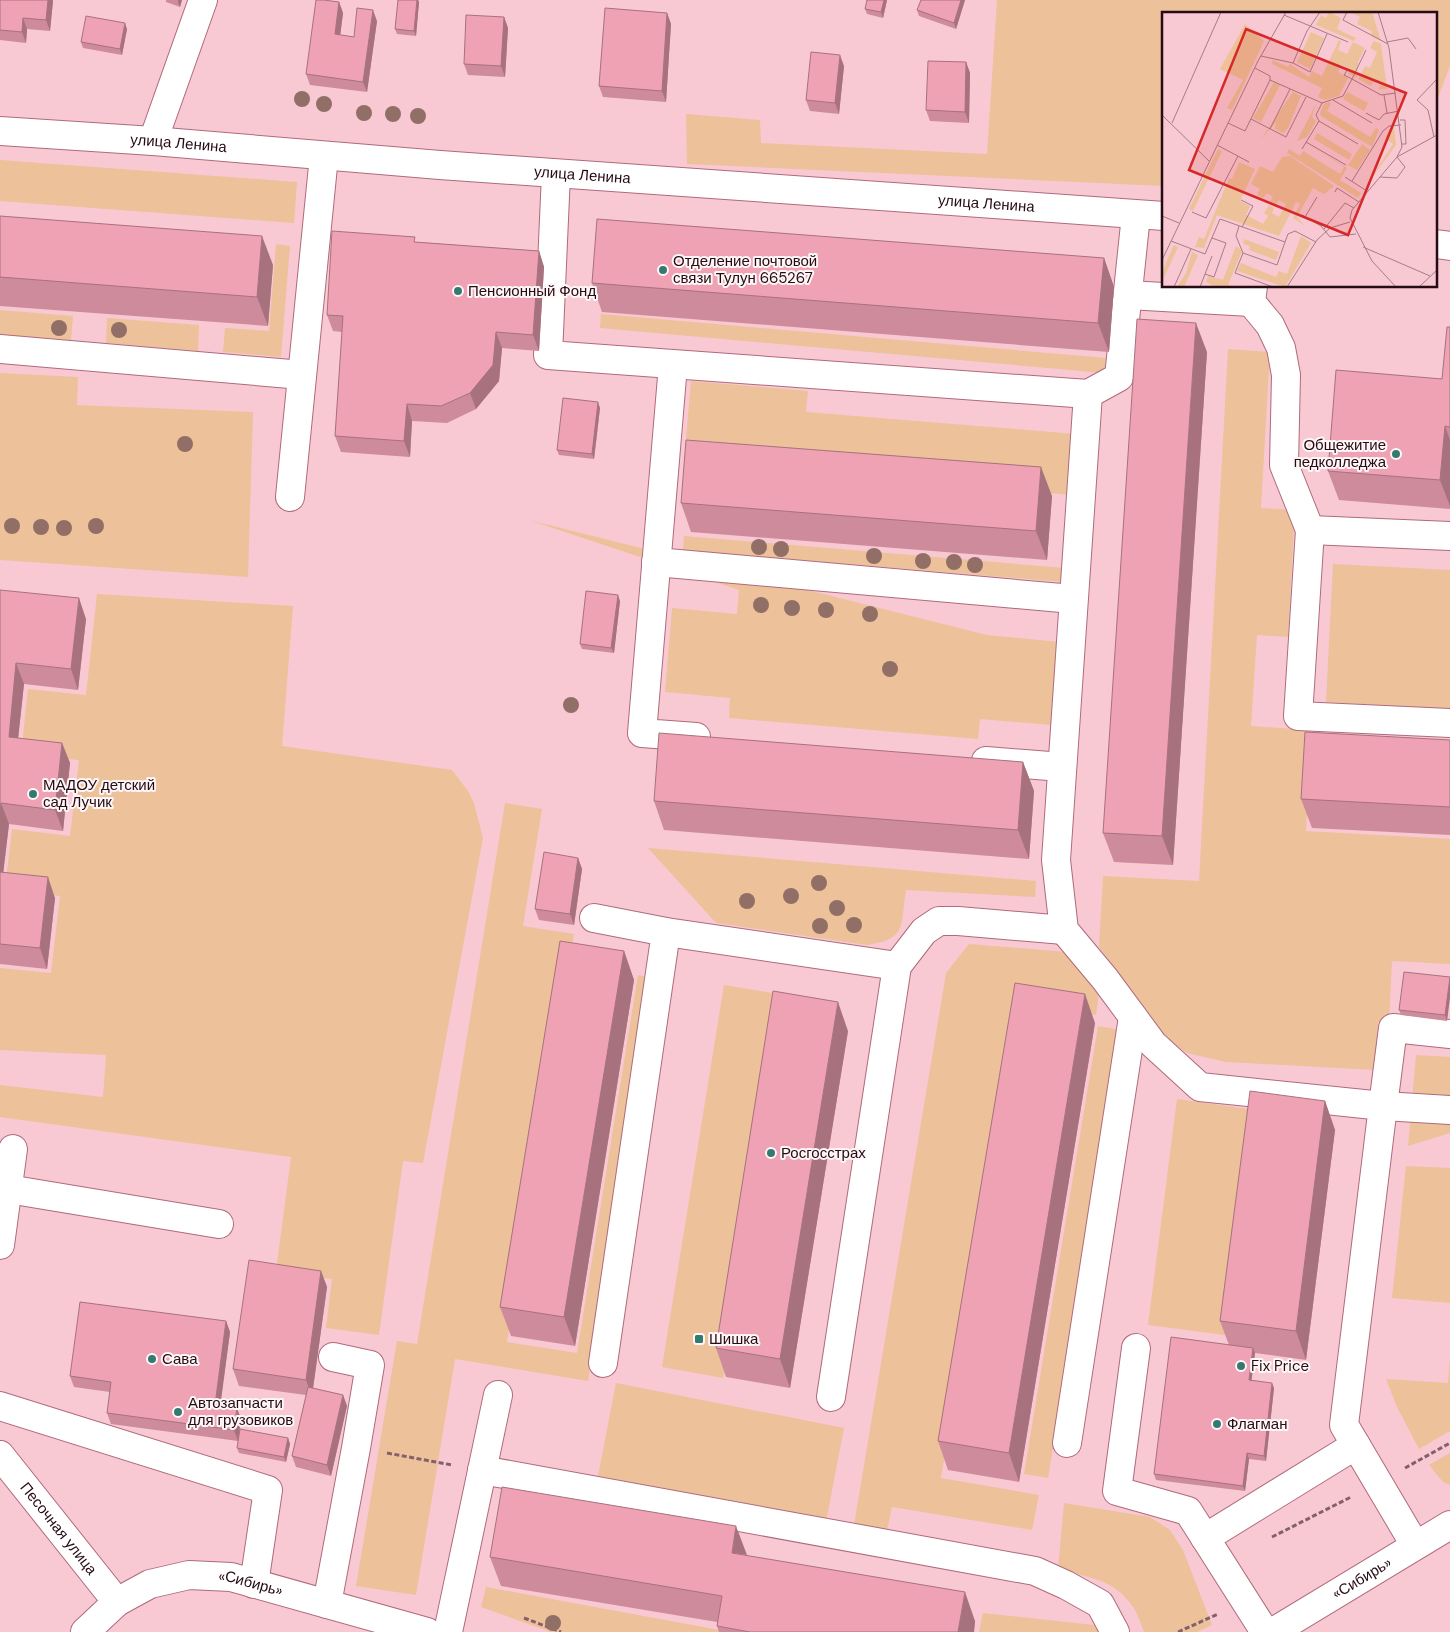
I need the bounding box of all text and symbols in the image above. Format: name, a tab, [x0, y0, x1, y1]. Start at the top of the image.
inset map	[1162, 12, 1438, 288]
street label: улица Ленина	[130, 130, 228, 157]
street label: улица Ленина	[533, 162, 632, 188]
street label: улица Ленина	[937, 190, 1036, 217]
place label: Отделение почтовой связи Тулун 665267	[673, 251, 817, 288]
marker: Отделение почтовой связи Тулун 665267	[657, 264, 669, 276]
place label: Пенсионный Фонд	[468, 281, 596, 301]
marker: Пенсионный Фонд	[452, 285, 464, 297]
place label: Общежитие педколледжа	[1294, 435, 1387, 472]
marker: Общежитие педколледжа	[1390, 448, 1402, 460]
place label: МАДОУ детский сад Лучик	[43, 775, 155, 812]
marker: МАДОУ детский сад Лучик	[27, 788, 39, 800]
place label: Росгосстрах	[781, 1143, 866, 1163]
marker: Росгосстрах	[765, 1147, 777, 1159]
place label: Шишка	[709, 1329, 759, 1349]
marker: Шишка	[693, 1333, 705, 1345]
place label: Сава	[162, 1349, 198, 1369]
marker: Сава	[146, 1353, 158, 1365]
place label: Fix Price	[1251, 1356, 1309, 1376]
marker: Fix Price	[1235, 1360, 1247, 1372]
place label: Автозапчасти для грузовиков	[188, 1393, 293, 1430]
marker: Автозапчасти для грузовиков	[172, 1406, 184, 1418]
place label: Флагман	[1227, 1414, 1287, 1434]
marker: Флагман	[1211, 1418, 1223, 1430]
street label: Песочная улица	[16, 1478, 102, 1579]
street label: «Сибирь»	[1329, 1552, 1396, 1604]
street label: «Сибирь»	[218, 1566, 285, 1601]

